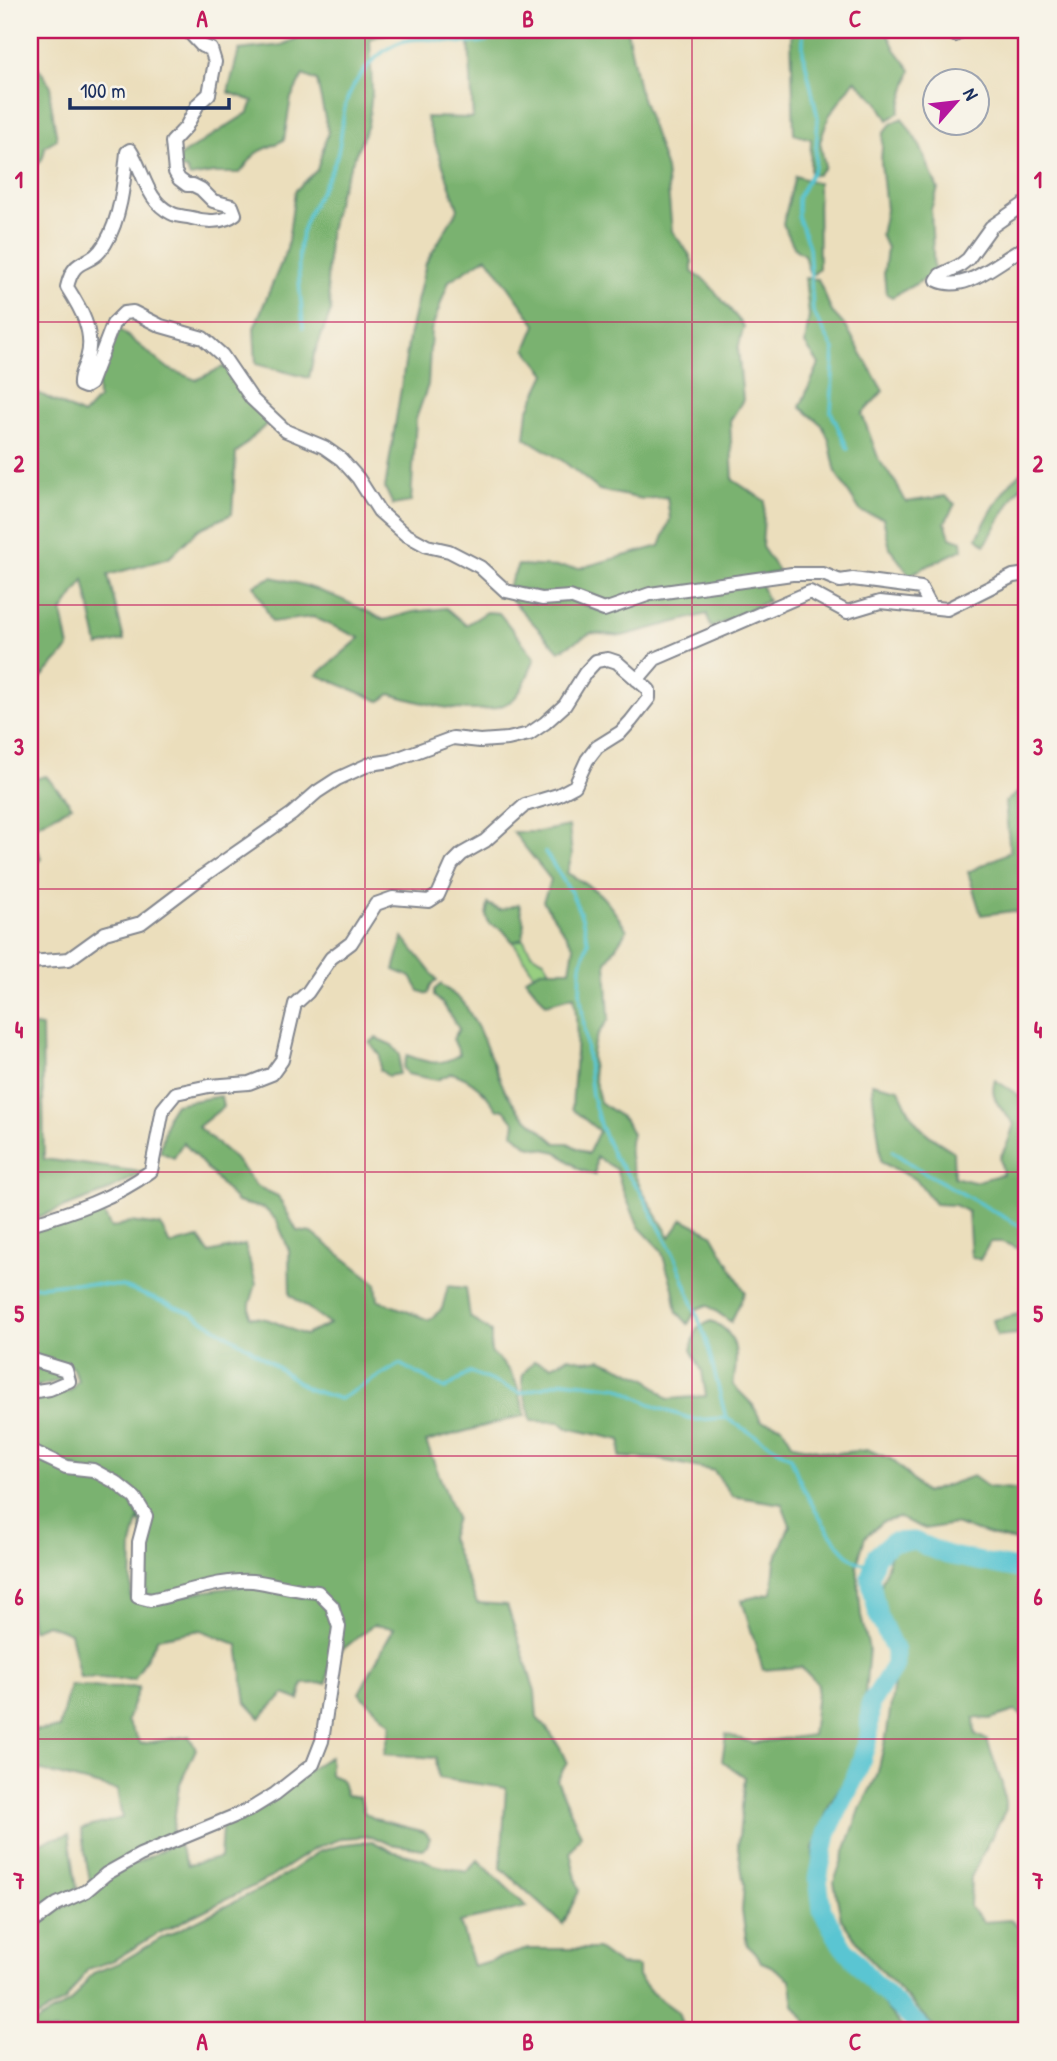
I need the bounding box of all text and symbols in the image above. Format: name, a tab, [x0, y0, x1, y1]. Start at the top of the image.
text: A	[196, 3, 208, 34]
text: B	[522, 3, 534, 34]
text: C	[849, 3, 861, 34]
scale bar	[70, 66, 229, 110]
north arrow	[920, 66, 990, 136]
text: 100 m	[80, 76, 126, 105]
text: N	[957, 83, 985, 105]
text: 1	[15, 164, 23, 195]
text: 1	[1034, 164, 1042, 195]
text: 2	[14, 448, 25, 479]
text: 2	[1033, 448, 1044, 479]
text: 3	[14, 731, 24, 762]
text: 3	[1033, 731, 1043, 762]
text: 4	[15, 1014, 24, 1045]
text: 4	[1034, 1014, 1043, 1045]
text: 5	[14, 1298, 24, 1329]
text: 5	[1033, 1298, 1043, 1329]
text: 6	[14, 1581, 24, 1612]
text: 6	[1033, 1581, 1043, 1612]
text: 7	[12, 1865, 25, 1896]
text: 7	[1031, 1865, 1044, 1896]
text: A	[196, 2026, 208, 2057]
text: B	[522, 2026, 534, 2057]
text: C	[849, 2026, 861, 2057]

